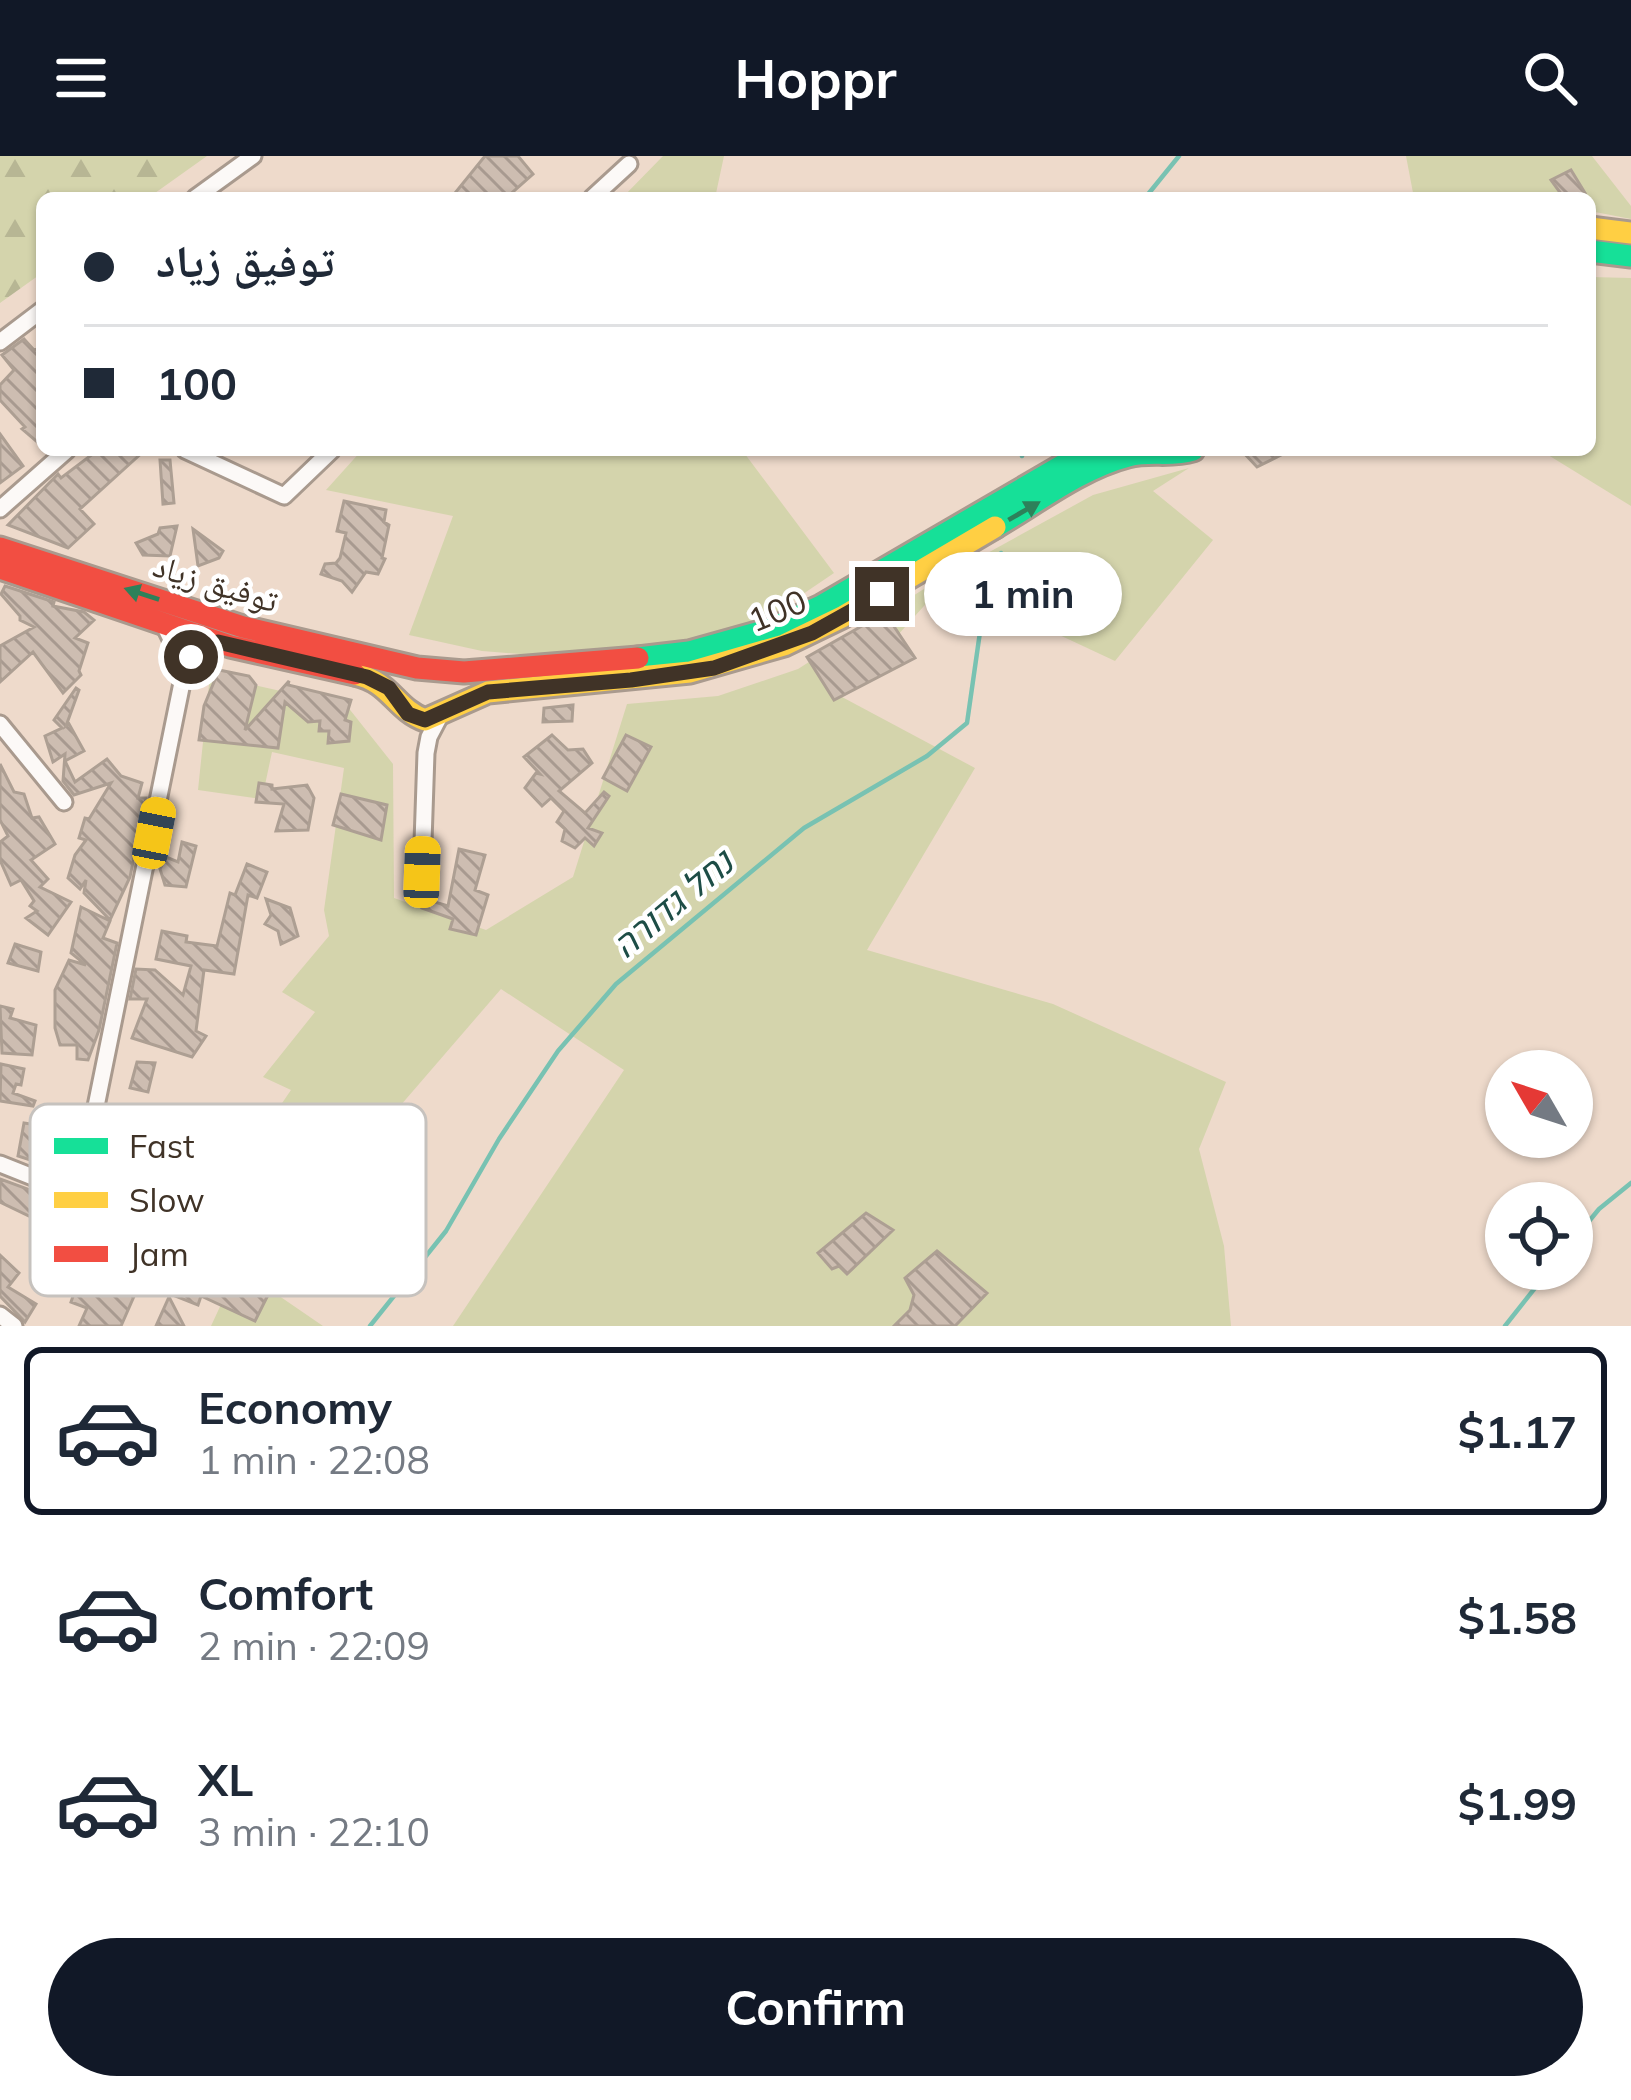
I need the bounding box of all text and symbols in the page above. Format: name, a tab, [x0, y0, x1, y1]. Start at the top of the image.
text: Hoppr	[735, 44, 896, 112]
icon: menu	[48, 45, 114, 111]
icon: search	[1517, 45, 1583, 111]
text: توفيق زياد	[156, 232, 335, 288]
text: 100	[156, 355, 237, 411]
one-way arrow	[1007, 501, 1041, 522]
street label: توفيق زياد	[148, 544, 284, 621]
callout: 1 min	[924, 552, 1122, 636]
route end	[855, 567, 909, 621]
text: 1 min	[972, 569, 1074, 618]
street label: 100	[742, 580, 812, 640]
one-way arrow	[124, 584, 160, 602]
route start	[164, 630, 218, 684]
car	[129, 794, 179, 872]
car	[403, 835, 441, 909]
water label: נחל גדורה	[602, 837, 744, 967]
north arrow	[1485, 1050, 1593, 1158]
map controls	[1485, 1050, 1593, 1290]
legend	[30, 1104, 426, 1296]
text: Fast	[129, 1125, 194, 1166]
text: Slow	[129, 1179, 205, 1220]
button: locate	[1485, 1182, 1593, 1290]
text: Jam	[129, 1233, 189, 1274]
icon: car	[54, 1377, 162, 1485]
text: Economy	[198, 1379, 392, 1435]
text: $1.17	[1458, 1403, 1577, 1459]
text: 1 min · 22:08	[198, 1435, 430, 1484]
icon: car	[54, 1563, 162, 1671]
text: Comfort	[198, 1565, 373, 1621]
text: $1.58	[1458, 1589, 1577, 1645]
text: 2 min · 22:09	[198, 1621, 430, 1670]
icon: car	[54, 1749, 162, 1857]
text: XL	[198, 1751, 253, 1807]
text: $1.99	[1458, 1775, 1577, 1831]
text: 3 min · 22:10	[198, 1807, 430, 1856]
button: Confirm	[48, 1938, 1583, 2076]

